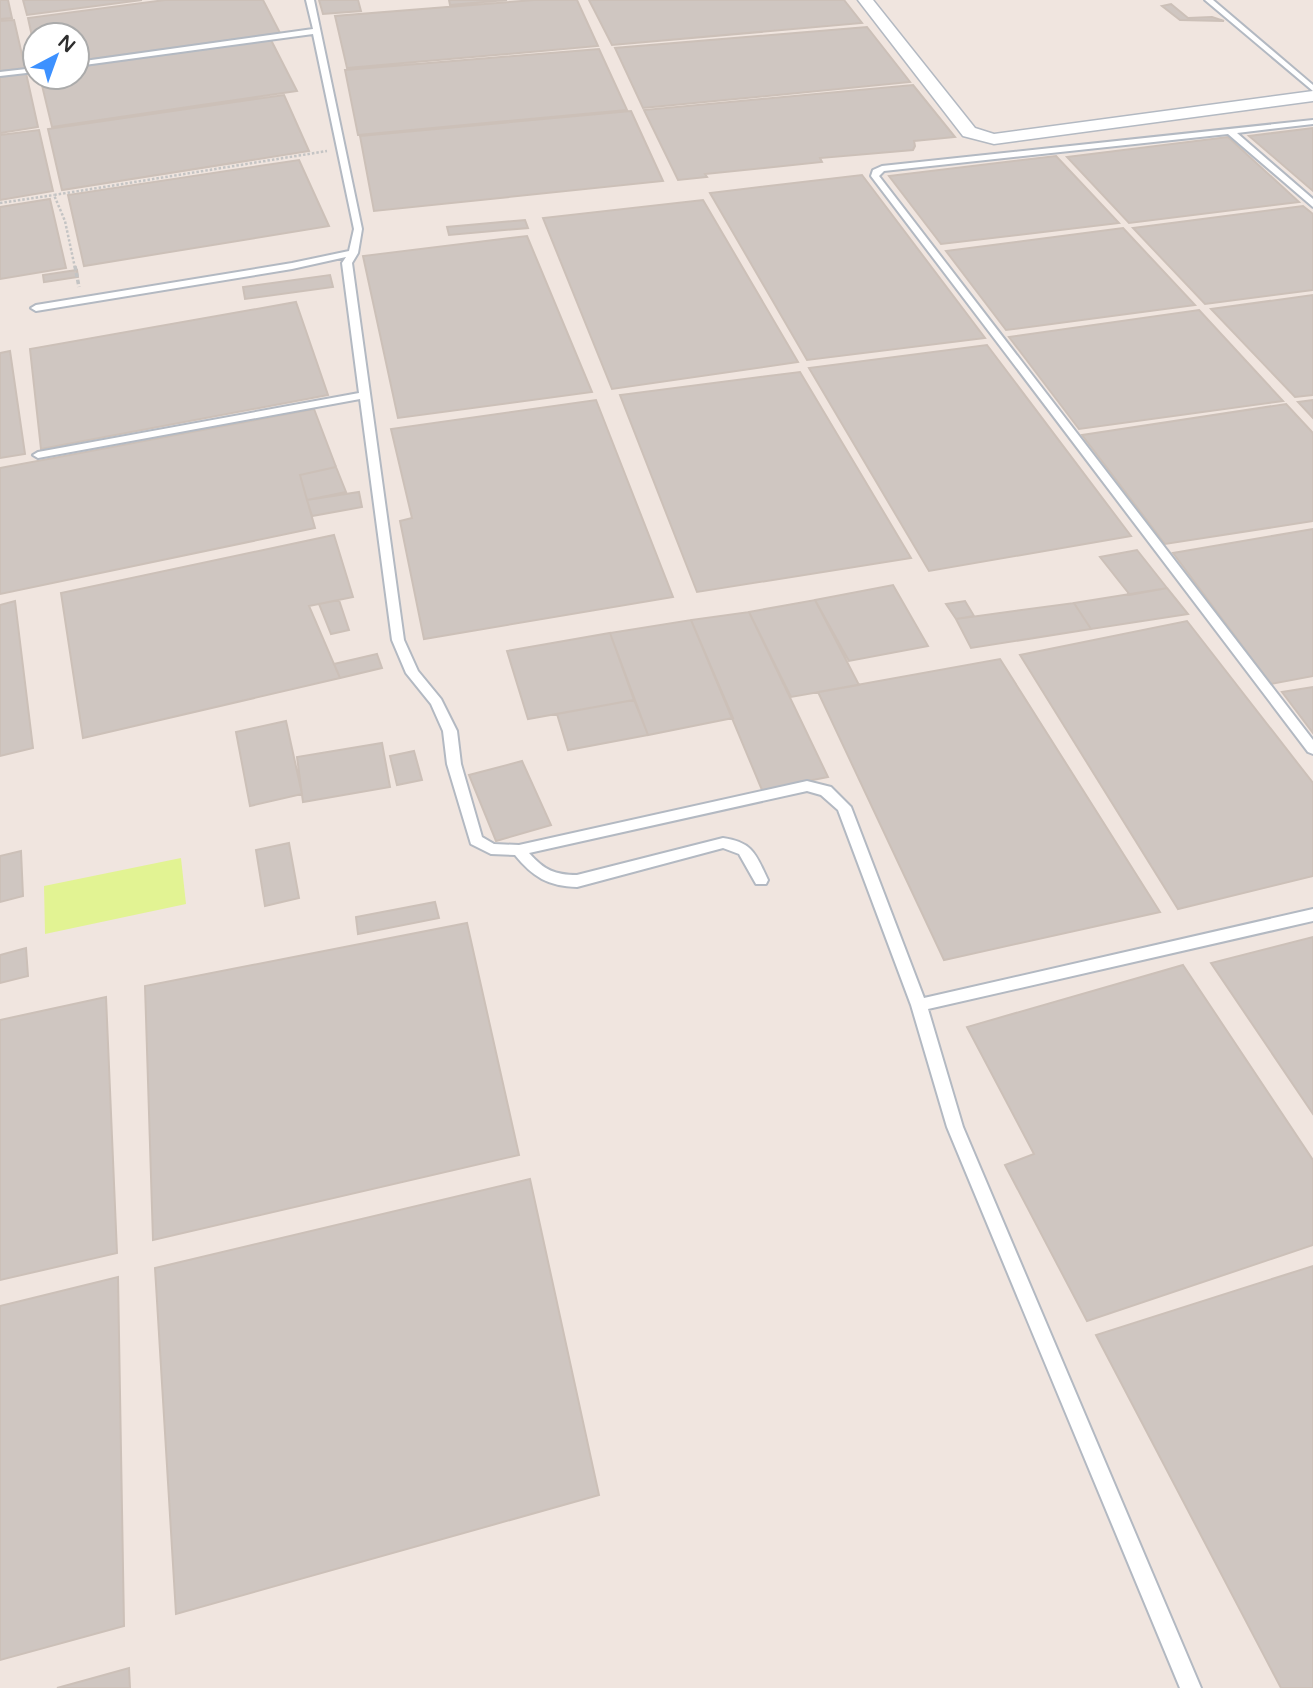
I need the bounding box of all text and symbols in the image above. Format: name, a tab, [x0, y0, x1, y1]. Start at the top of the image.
north arrow	[21, 21, 91, 91]
text: N	[54, 31, 79, 57]

